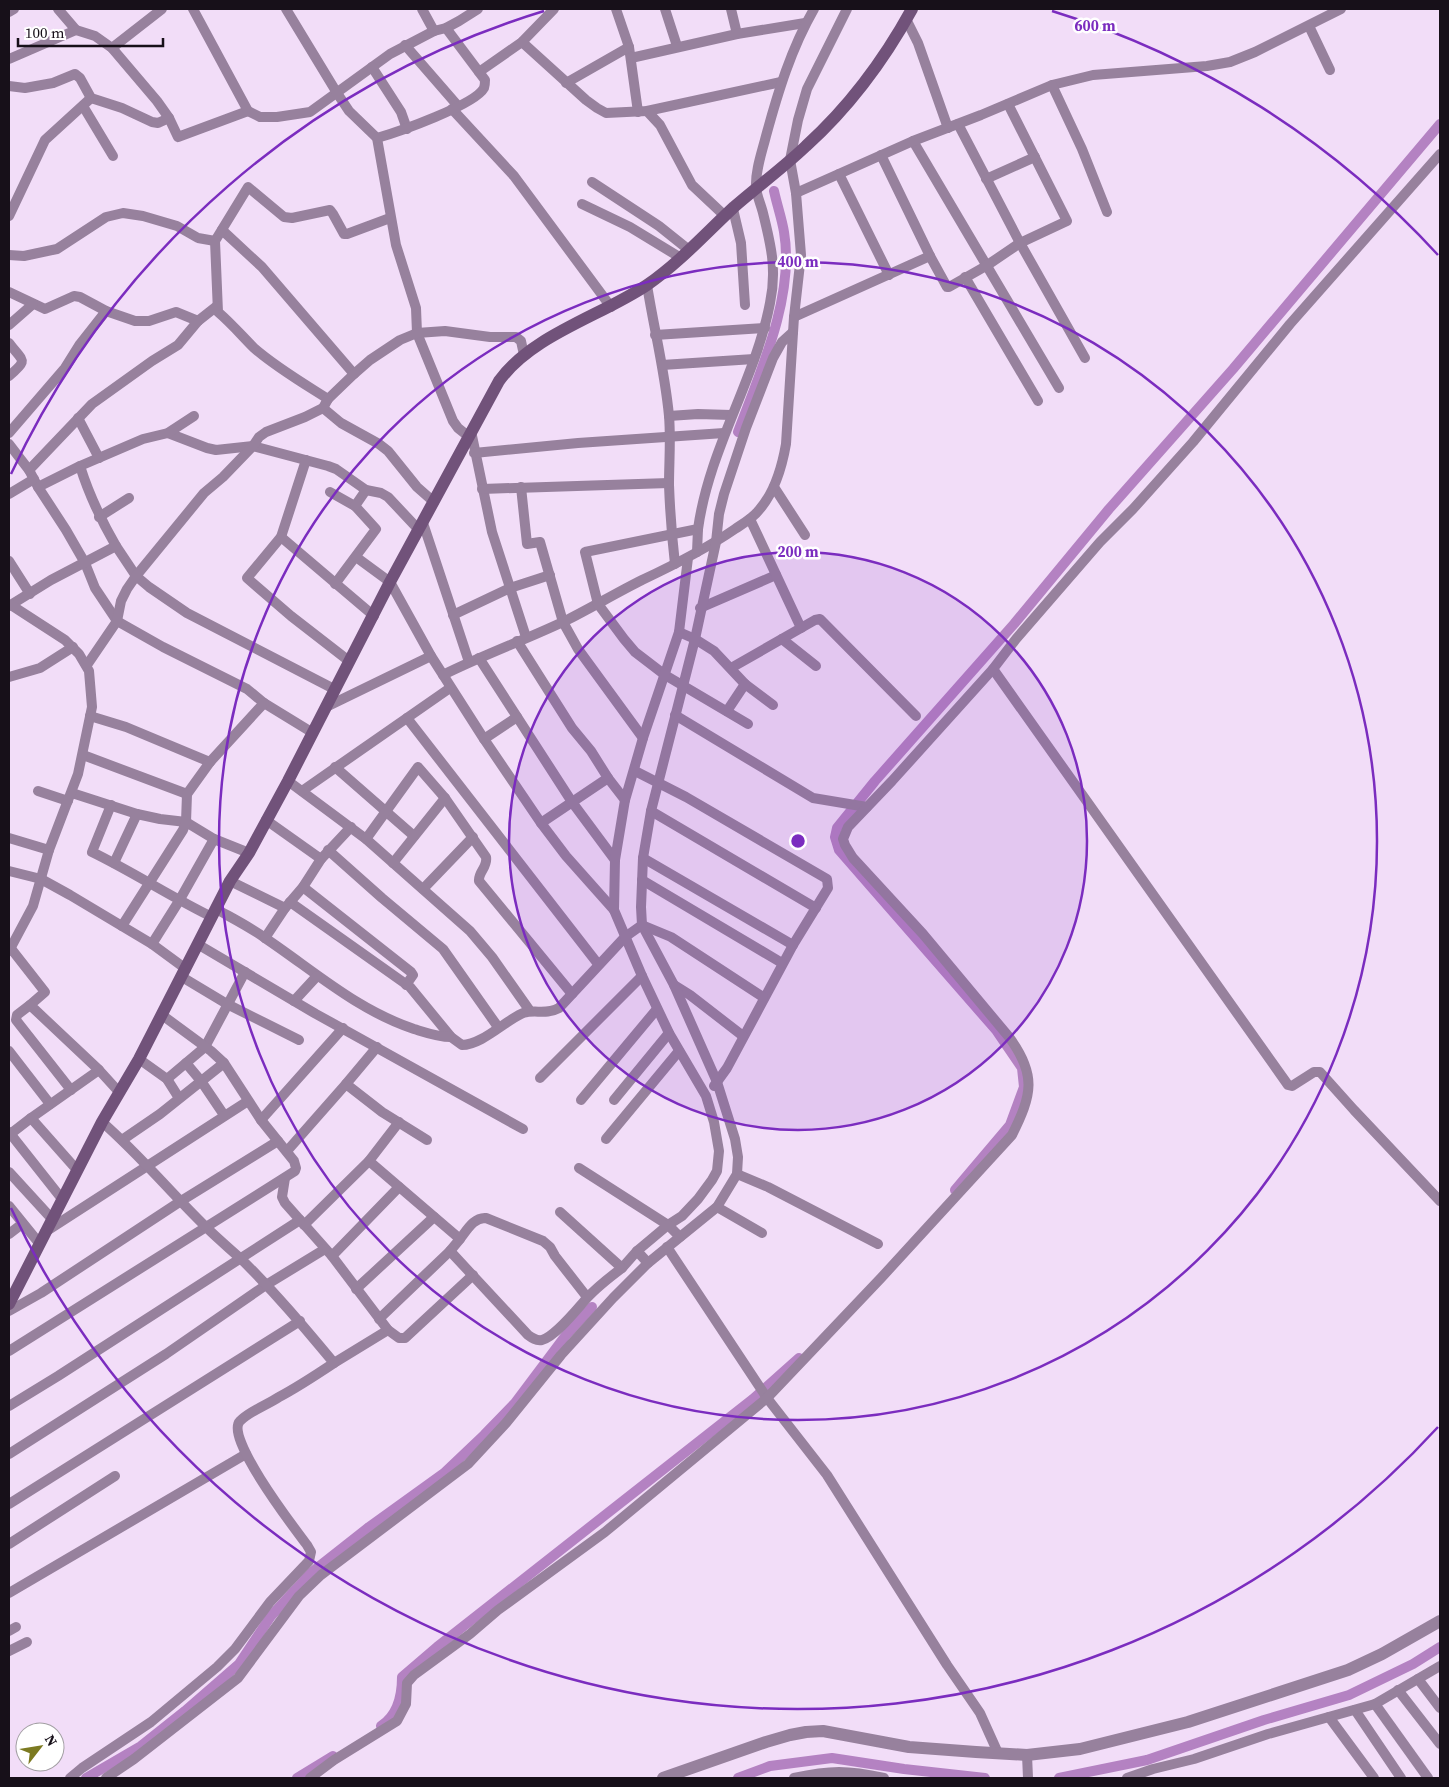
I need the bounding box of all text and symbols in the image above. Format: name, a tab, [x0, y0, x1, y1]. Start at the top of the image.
scale bar	[18, 15, 162, 47]
text: 600 m	[1074, 15, 1116, 36]
text: 100 m	[25, 22, 65, 43]
text: 400 m	[777, 251, 819, 272]
text: 200 m	[777, 541, 819, 562]
centre of rings	[789, 832, 807, 850]
north arrow	[15, 1722, 65, 1772]
text: N	[40, 1731, 62, 1750]

